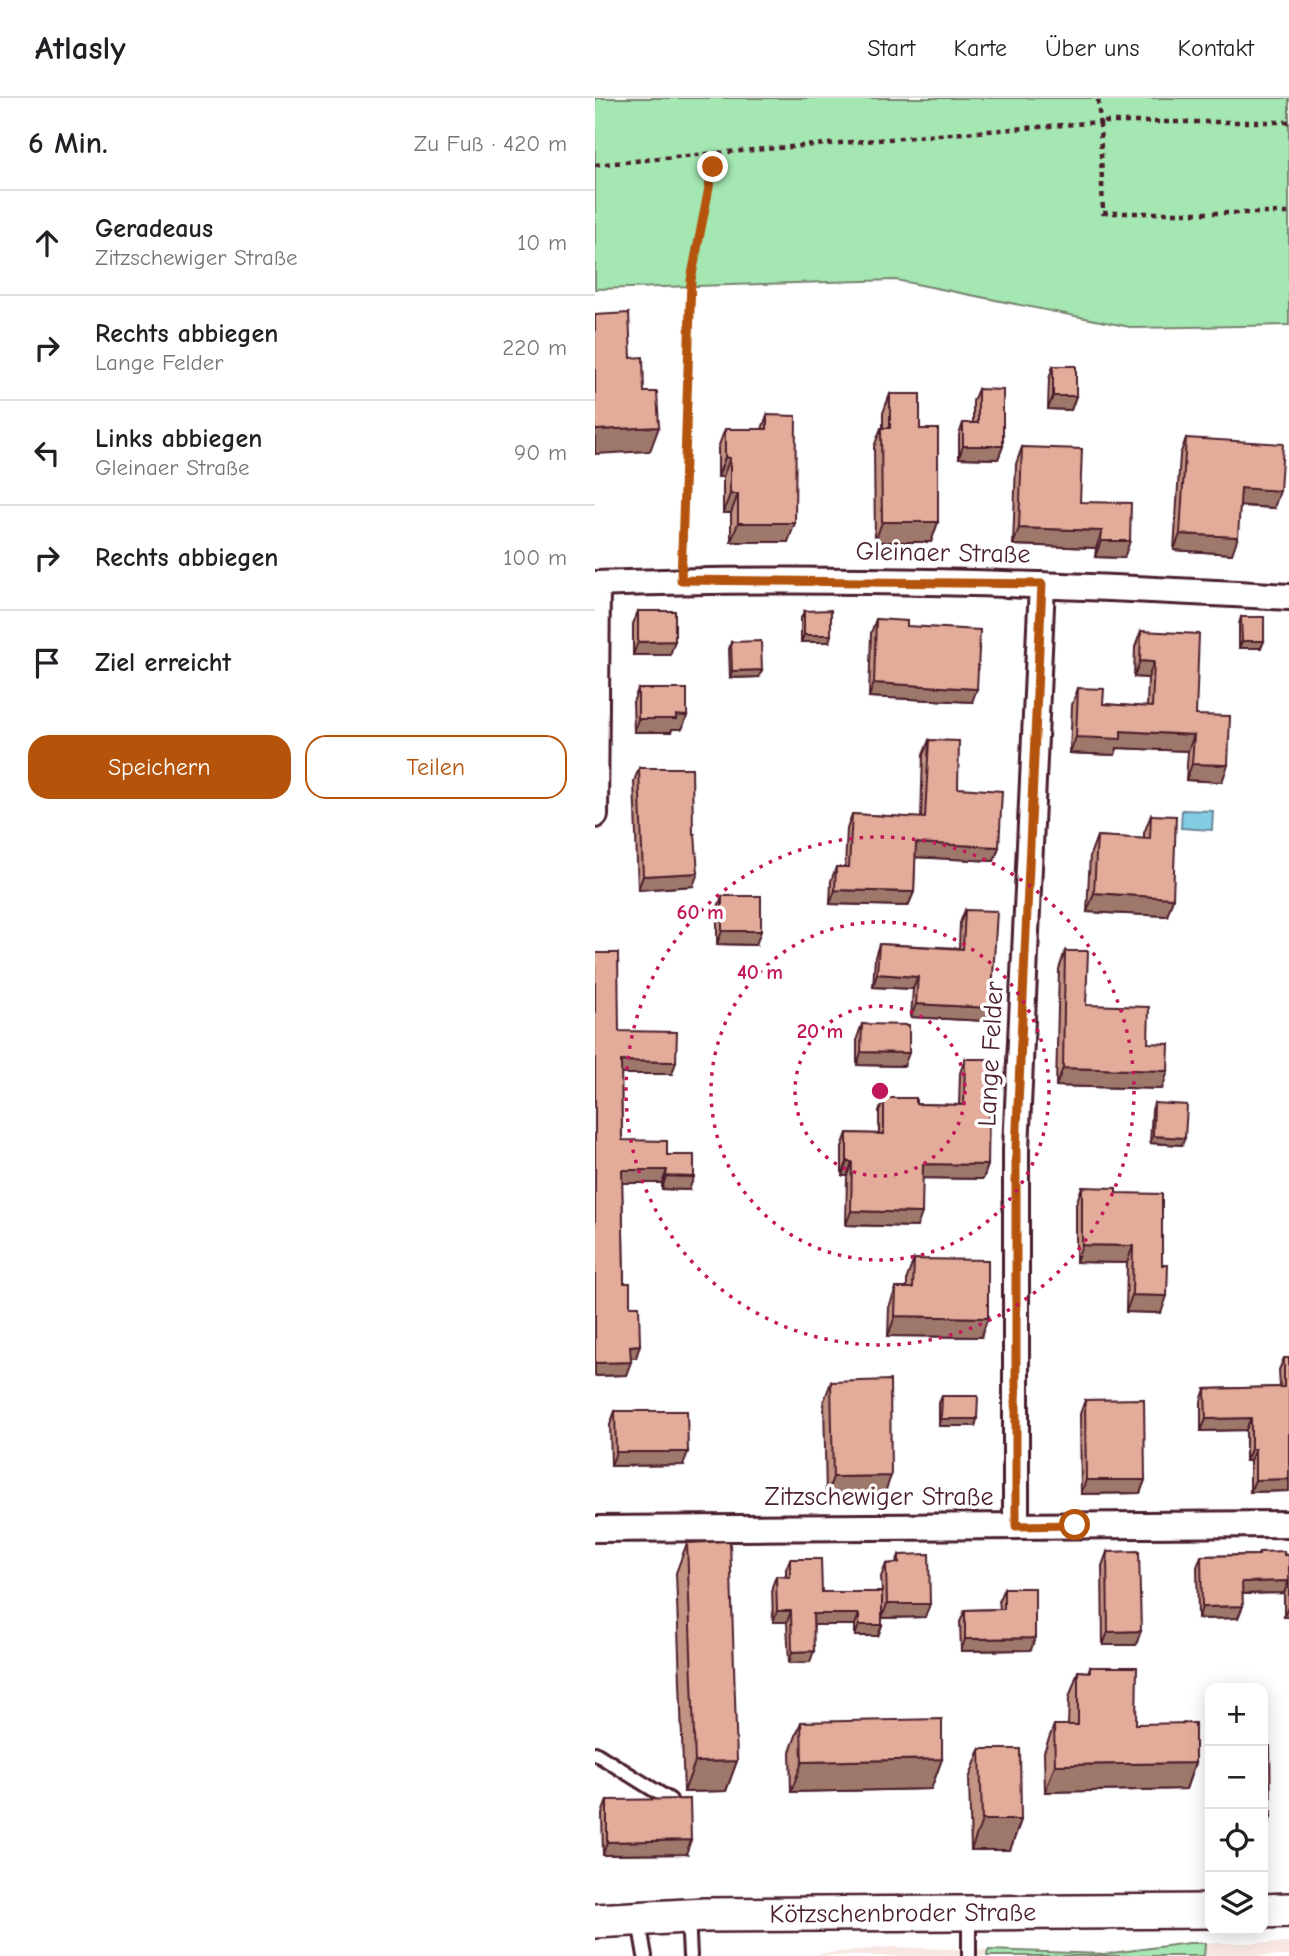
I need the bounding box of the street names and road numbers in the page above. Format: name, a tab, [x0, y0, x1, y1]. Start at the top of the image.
street label: Gleinaer Straße	[855, 536, 1031, 570]
street label: Lange Felder	[972, 980, 1010, 1127]
street label: Zitzschewiger Straße	[765, 1482, 993, 1512]
street label: Kötzschenbroder Straße	[769, 1897, 1036, 1929]

